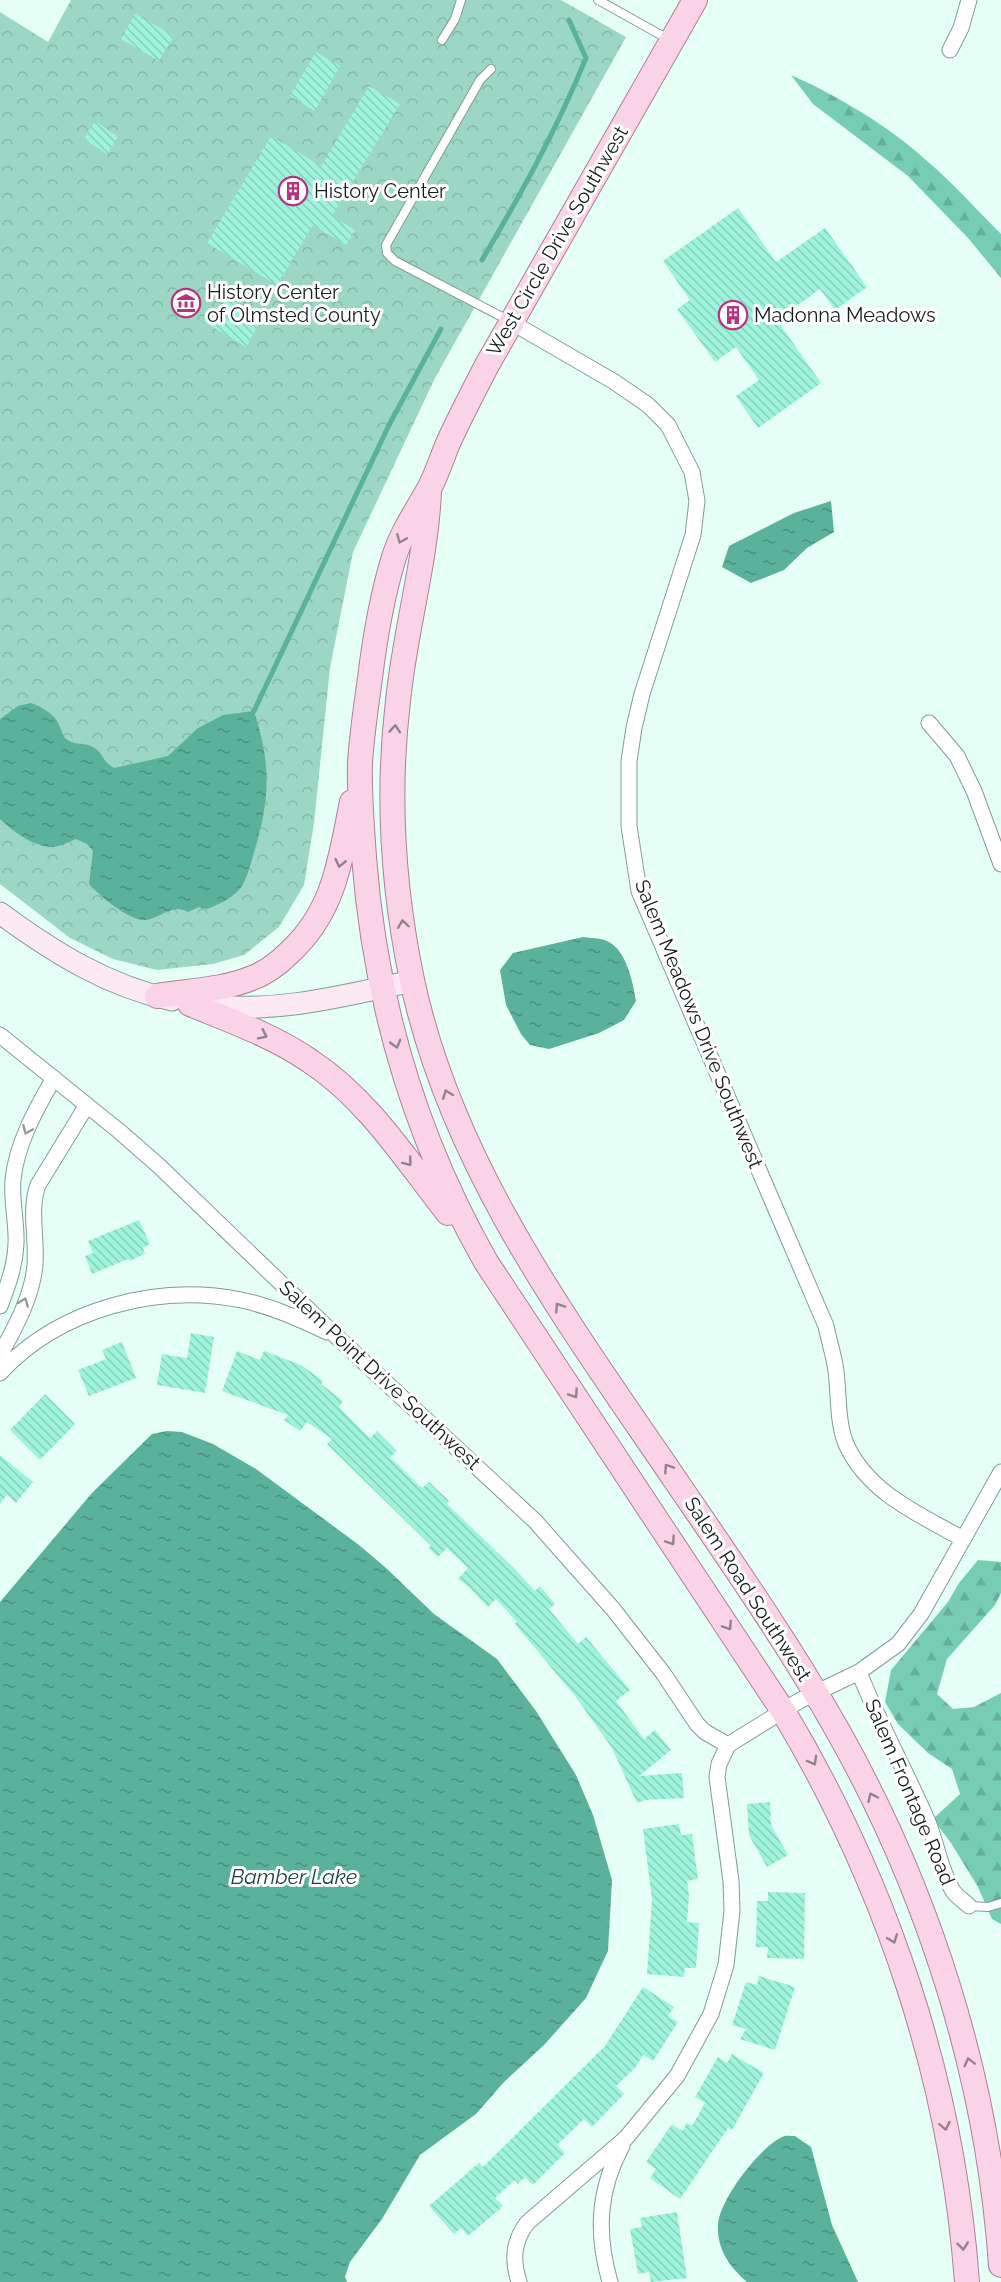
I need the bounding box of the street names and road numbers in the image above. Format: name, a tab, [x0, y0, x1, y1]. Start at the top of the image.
street label: West Circle Drive Southwest	[481, 121, 633, 360]
street label: Salem Meadows Drive Southwest	[630, 876, 768, 1172]
street label: Salem Point Drive Southwest	[274, 1275, 486, 1475]
street label: Salem Road Southwest	[679, 1492, 817, 1686]
street label: Salem Frontage Road	[860, 1695, 960, 1889]

